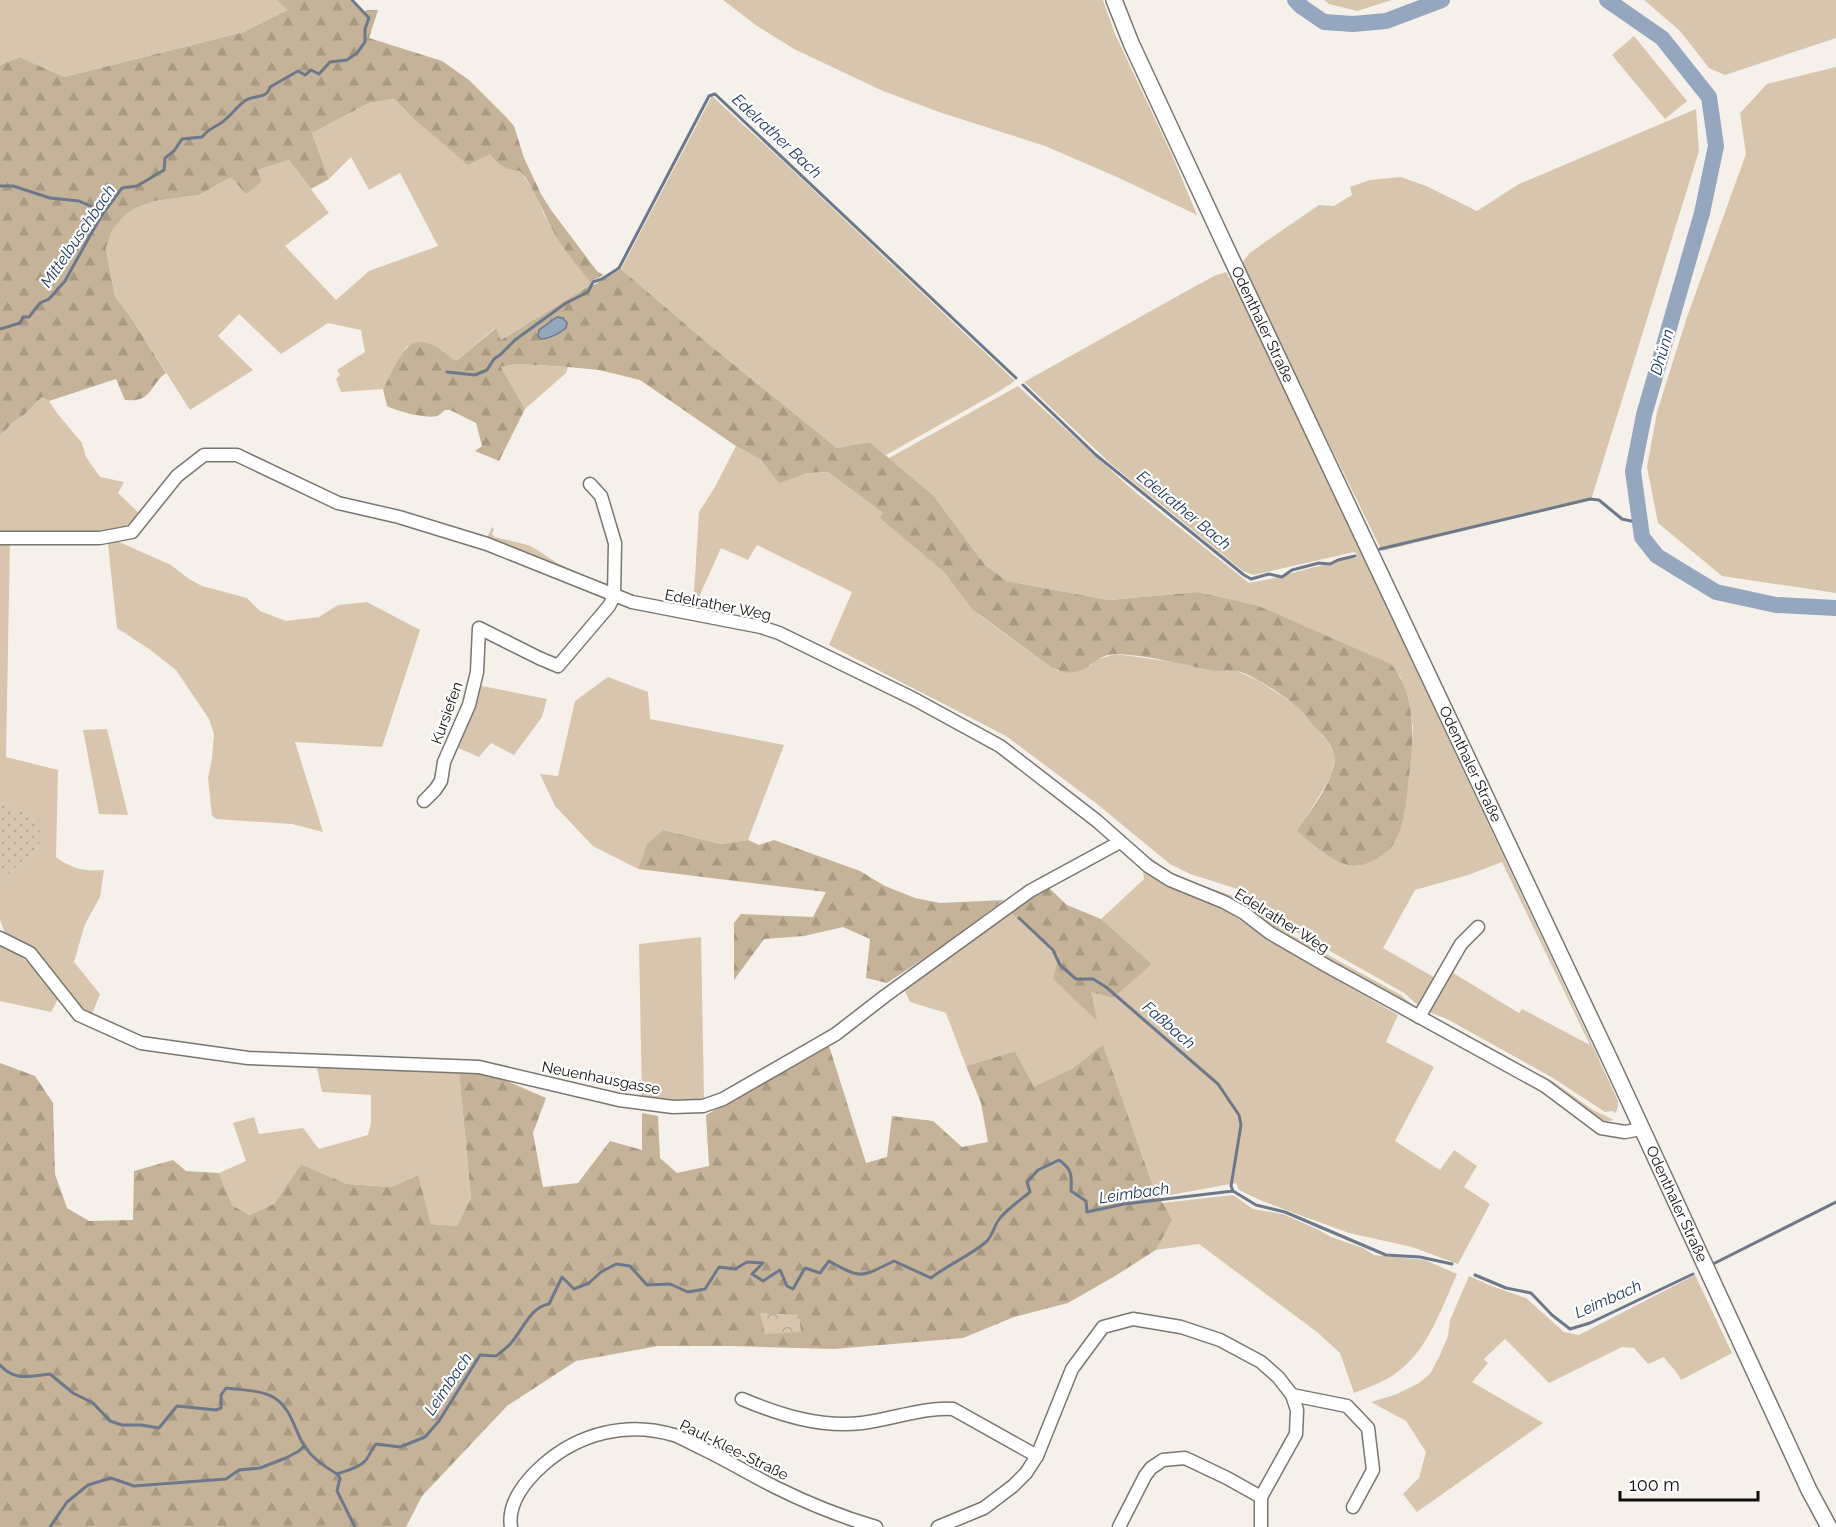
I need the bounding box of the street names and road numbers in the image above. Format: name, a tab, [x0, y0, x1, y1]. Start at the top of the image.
street label: Odenthaler Straße	[1227, 264, 1298, 386]
street label: Edelrather Weg	[663, 586, 773, 624]
street label: Kursiefen	[427, 679, 467, 747]
street label: Odenthaler Straße	[1435, 703, 1505, 825]
street label: Edelrather Weg	[1231, 885, 1333, 957]
street label: Neuenhausgasse	[540, 1058, 662, 1098]
street label: Odenthaler Straße	[1642, 1143, 1711, 1265]
street label: Paul-Klee-Straße	[677, 1416, 791, 1484]

